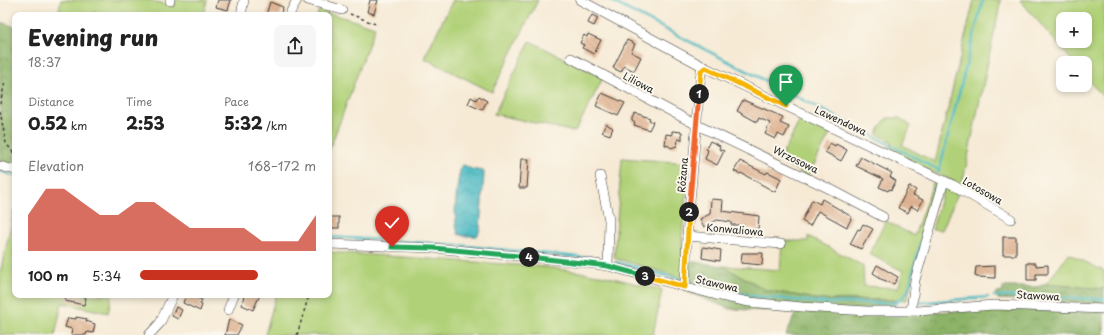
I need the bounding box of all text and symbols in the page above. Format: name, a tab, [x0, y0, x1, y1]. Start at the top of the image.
map controls	[1056, 12, 1092, 92]
button: +	[1056, 12, 1092, 48]
text: Evening run	[28, 20, 158, 53]
button: share	[274, 25, 316, 67]
text: 18:37	[28, 52, 61, 71]
button: −	[1056, 56, 1092, 92]
pin	[769, 65, 803, 106]
street label: Liliowa	[621, 68, 658, 97]
icon: arrive	[775, 71, 797, 93]
pin: 1	[689, 84, 709, 104]
text: 1	[696, 85, 702, 102]
text: Distance	[28, 93, 74, 110]
text: Time	[126, 93, 152, 110]
text: Pace	[224, 93, 249, 110]
street label: Lawendowa	[813, 101, 870, 139]
text: 0.52	[28, 110, 67, 136]
text: 2:53	[126, 110, 165, 136]
text: 5:32	[224, 110, 263, 136]
text: km	[67, 117, 87, 134]
text: /km	[263, 117, 287, 134]
street label: Wrzosowa	[771, 142, 822, 177]
text: Elevation	[28, 156, 84, 175]
text: 168–172 m	[248, 156, 316, 175]
street label: Różana	[673, 156, 691, 193]
street label: Lotosowa	[960, 172, 1007, 208]
pin: 2	[679, 202, 699, 222]
text: 2	[685, 203, 693, 220]
pin	[375, 206, 409, 247]
icon: check	[381, 212, 403, 234]
street label: Konwaliowa	[706, 219, 765, 239]
pin: 4	[519, 247, 539, 267]
text: 4	[525, 248, 533, 265]
text: 100 m	[28, 266, 69, 285]
text: 5:34	[92, 266, 121, 285]
pin: 3	[635, 266, 655, 286]
text: 3	[641, 267, 649, 284]
street label: Stawowa	[694, 271, 741, 295]
street label: Stawowa	[1016, 286, 1061, 304]

